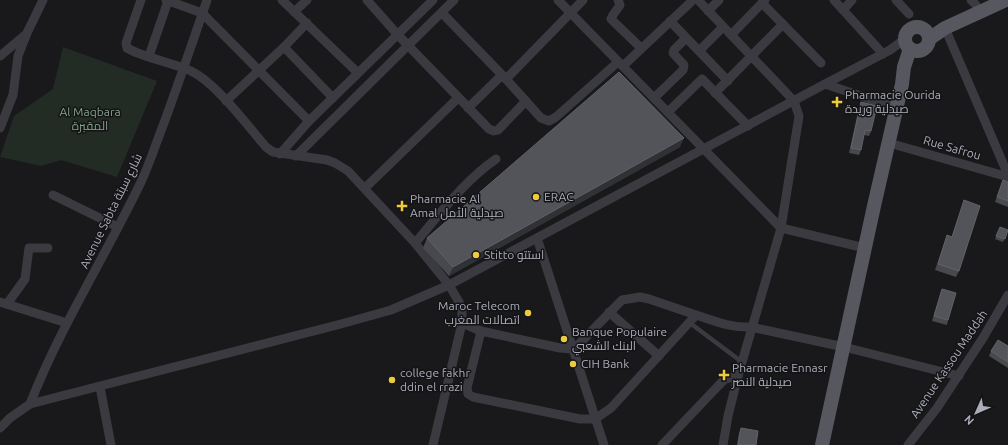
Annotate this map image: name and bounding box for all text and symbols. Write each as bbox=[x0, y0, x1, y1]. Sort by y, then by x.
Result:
place label: Pharmacie Ourida صيدلية وريدة bbox=[845, 88, 941, 116]
marker: Pharmacie Ourida صيدلية وريدة bbox=[832, 97, 842, 107]
park label: Al Maqbara المقبرة bbox=[59, 105, 121, 133]
street label: Rue Safrou bbox=[922, 133, 982, 162]
street label: Avenue Sabta شارع سبتة bbox=[77, 151, 146, 271]
place label: ERAC bbox=[544, 190, 574, 203]
place label: Pharmacie Al Amal صيدلية الأمل bbox=[410, 192, 504, 220]
marker: ERAC bbox=[531, 192, 541, 202]
marker: Pharmacie Al Amal صيدلية الأمل bbox=[397, 201, 407, 211]
place label: Stitto استتو bbox=[484, 248, 544, 262]
marker: Stitto استتو bbox=[471, 250, 481, 260]
place label: Maroc Telecom اتصالات المغرب bbox=[438, 299, 520, 327]
street label: Avenue Kassou Maddah bbox=[908, 307, 990, 420]
marker: Maroc Telecom اتصالات المغرب bbox=[523, 308, 533, 318]
place label: Banque Populaire البنك الشعبي bbox=[572, 325, 667, 356]
marker: Banque Populaire البنك الشعبي bbox=[559, 334, 569, 344]
place label: CIH Bank bbox=[581, 357, 629, 370]
marker: CIH Bank bbox=[568, 359, 578, 369]
place label: Pharmacie Ennasr صيدلية النصر bbox=[731, 361, 828, 389]
place label: college fakhr ddin el rrazi bbox=[400, 366, 470, 393]
marker: Pharmacie Ennasr صيدلية النصر bbox=[719, 370, 729, 380]
marker: college fakhr ddin el rrazi bbox=[387, 375, 397, 385]
north arrow bbox=[956, 393, 996, 433]
text: N bbox=[962, 413, 976, 427]

